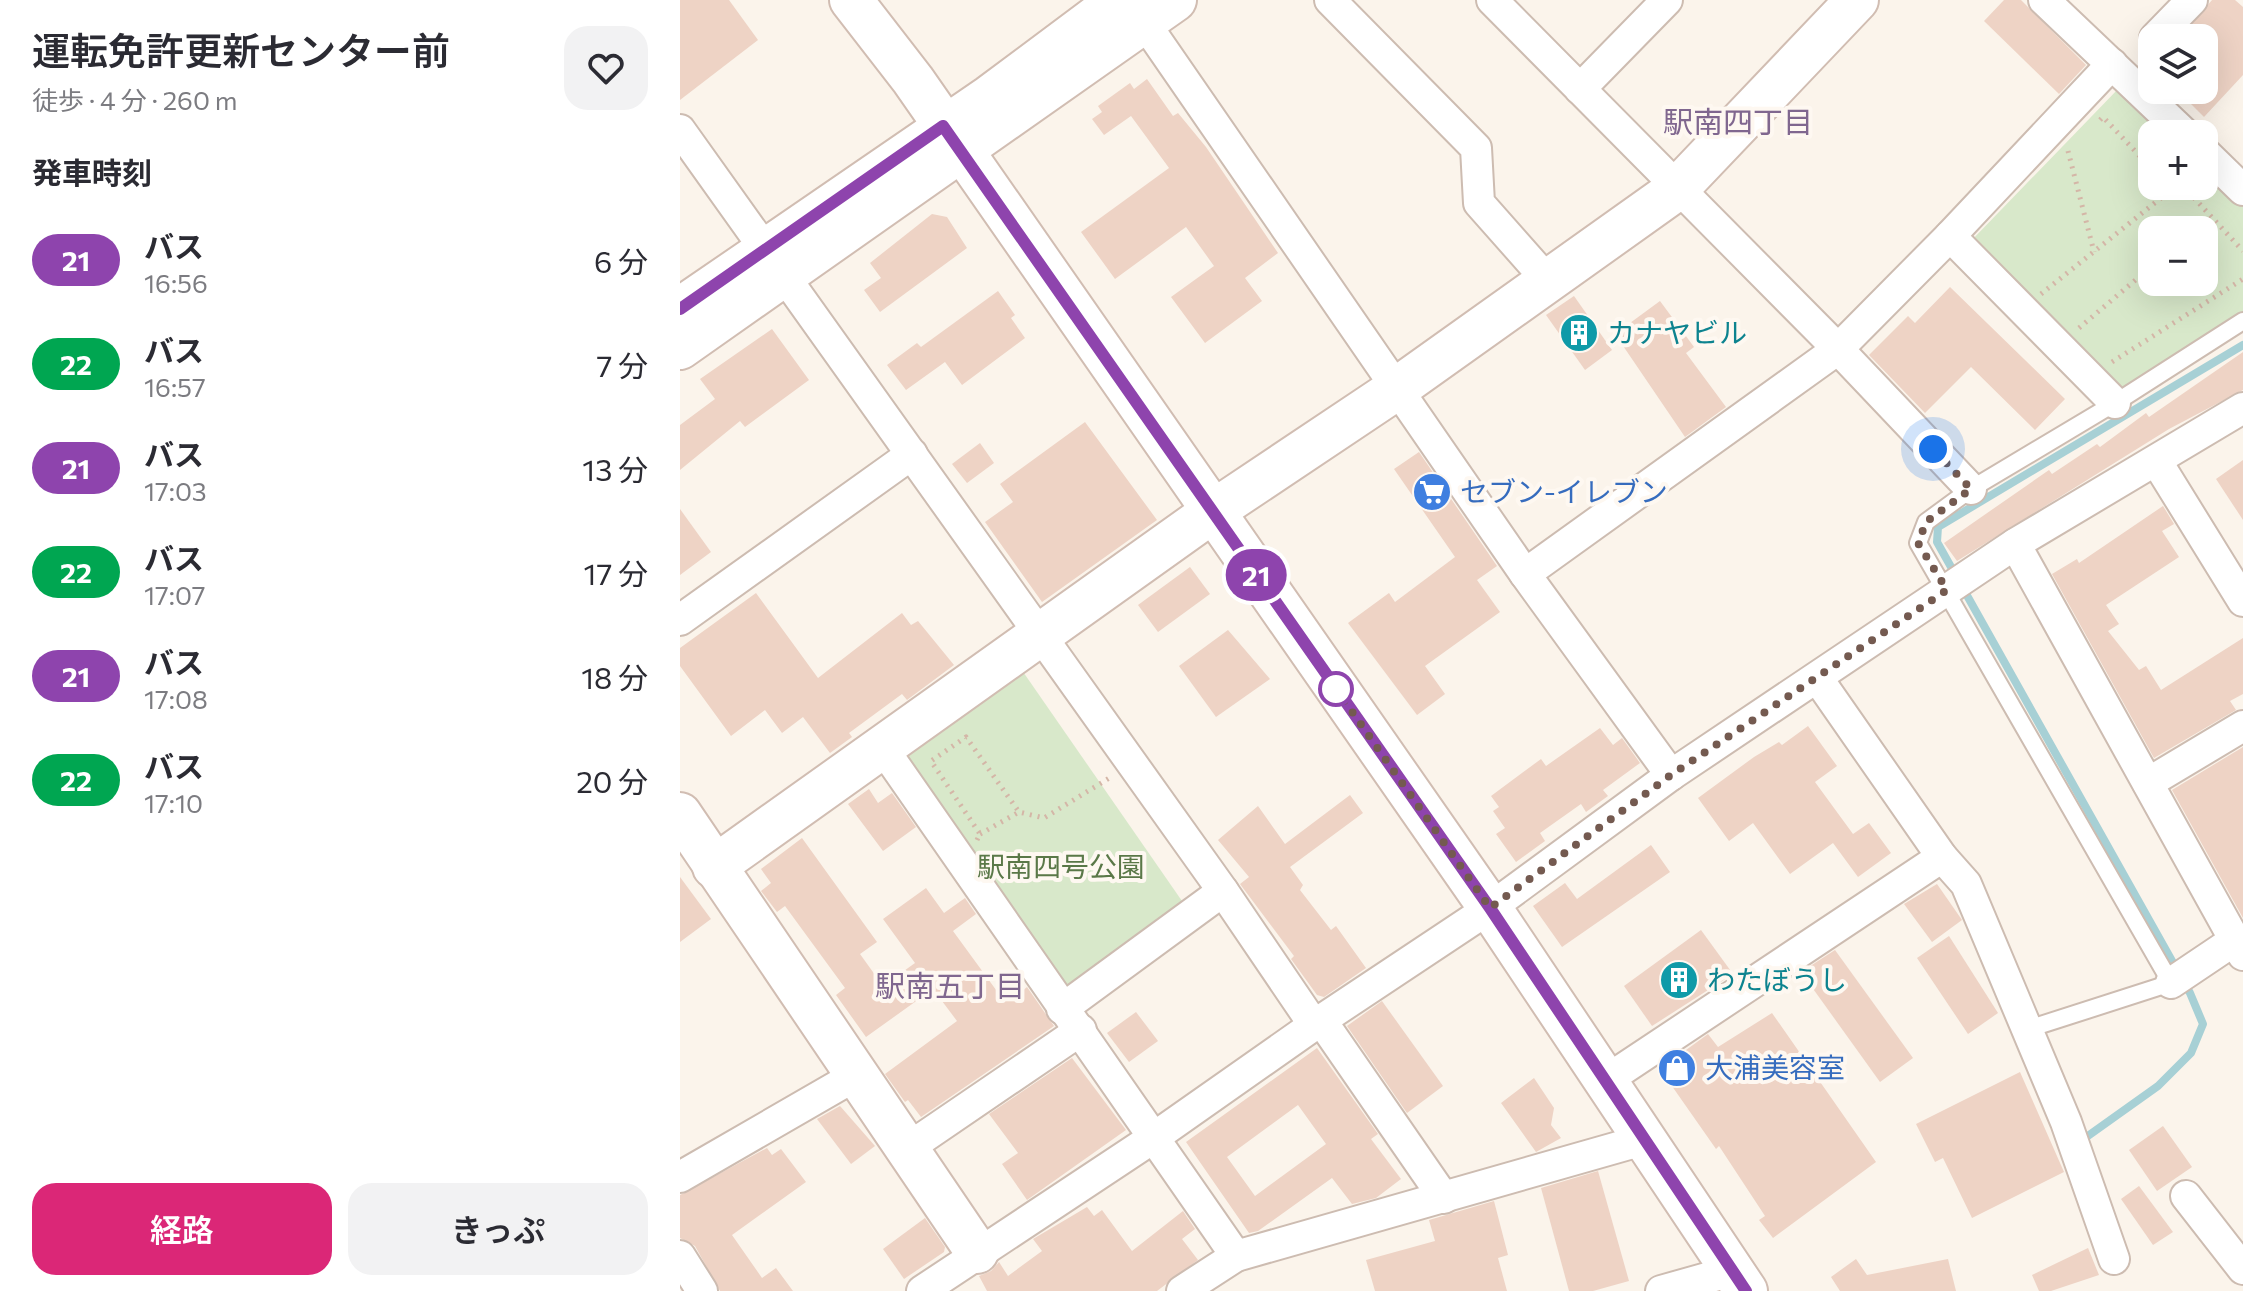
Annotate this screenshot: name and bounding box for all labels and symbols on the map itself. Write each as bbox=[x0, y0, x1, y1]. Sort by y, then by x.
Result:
district label: 駅南四丁目 bbox=[1663, 102, 1813, 139]
building icon: カナヤビル bbox=[1558, 312, 1600, 354]
place label: カナヤビル bbox=[1607, 315, 1747, 349]
your location bbox=[1913, 429, 1953, 469]
supermarket icon: セブン-イレブン bbox=[1411, 471, 1453, 513]
place label: セブン-イレブン bbox=[1460, 474, 1668, 508]
line badge: 21 bbox=[1220, 549, 1292, 601]
unlabelled marker bbox=[1319, 672, 1353, 706]
park label: 駅南四号公園 bbox=[977, 849, 1145, 883]
building icon: わたぼうし bbox=[1658, 959, 1700, 1001]
place label: わたぼうし bbox=[1707, 962, 1847, 996]
district label: 駅南五丁目 bbox=[875, 966, 1025, 1003]
shop icon: 大浦美容室 bbox=[1656, 1047, 1698, 1089]
place label: 大浦美容室 bbox=[1705, 1050, 1845, 1084]

